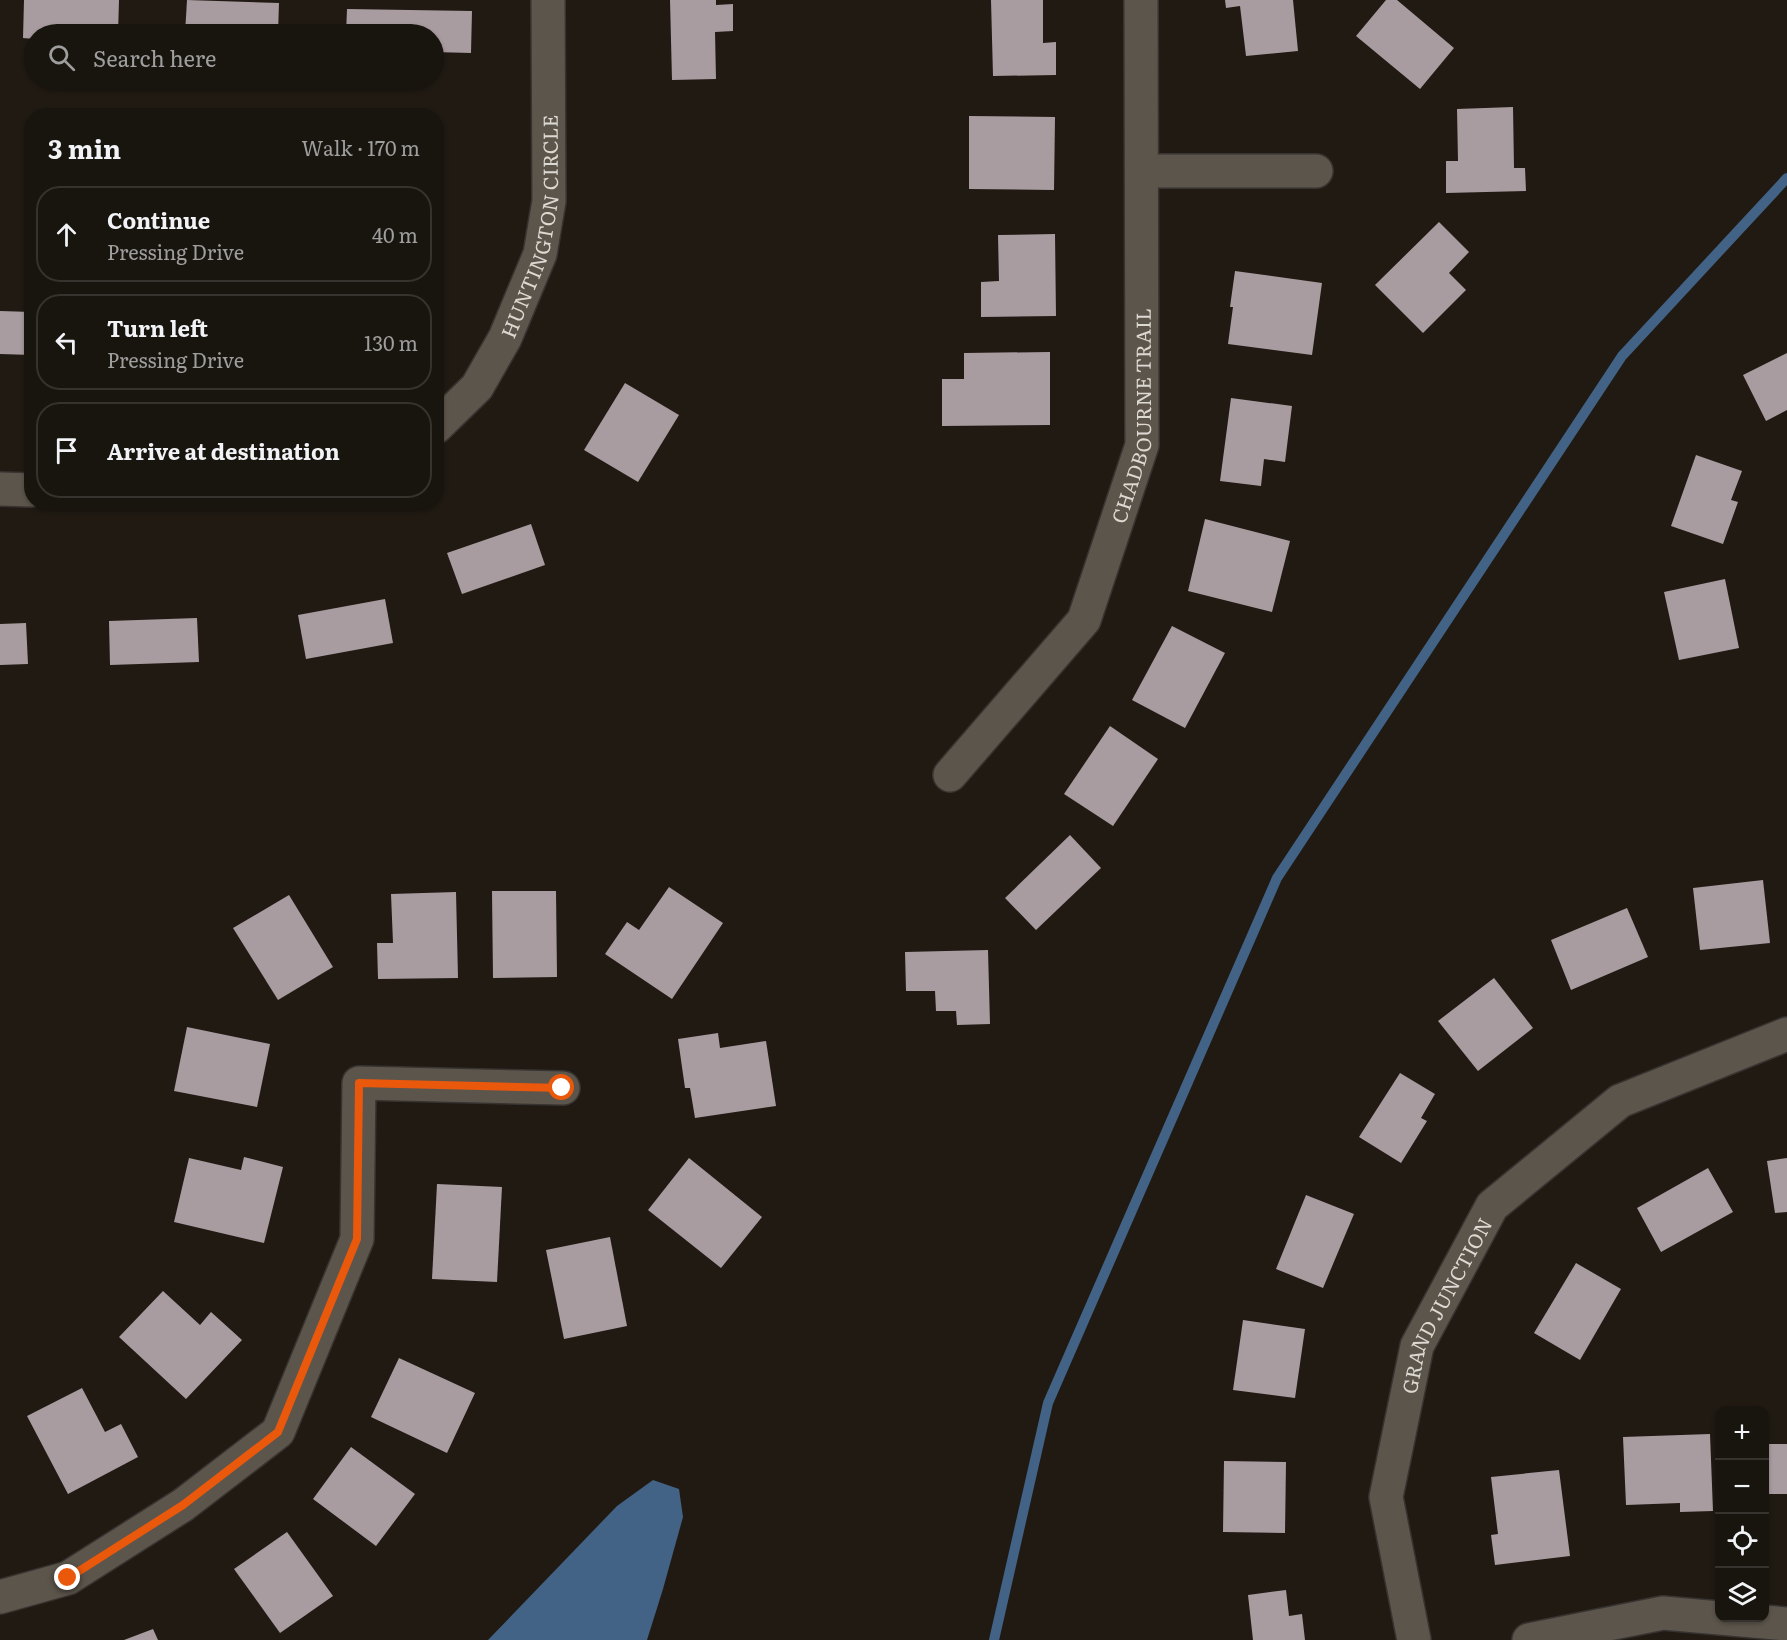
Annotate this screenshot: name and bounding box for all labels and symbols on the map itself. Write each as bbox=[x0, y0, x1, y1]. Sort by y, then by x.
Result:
street label: HUNTINGTON CIRCLE bbox=[492, 115, 565, 342]
street label: CHADBOURNE TRAIL bbox=[1102, 308, 1157, 527]
route start bbox=[548, 1074, 574, 1100]
street label: GRAND JUNCTION bbox=[1393, 1212, 1498, 1396]
route end bbox=[54, 1564, 80, 1590]

